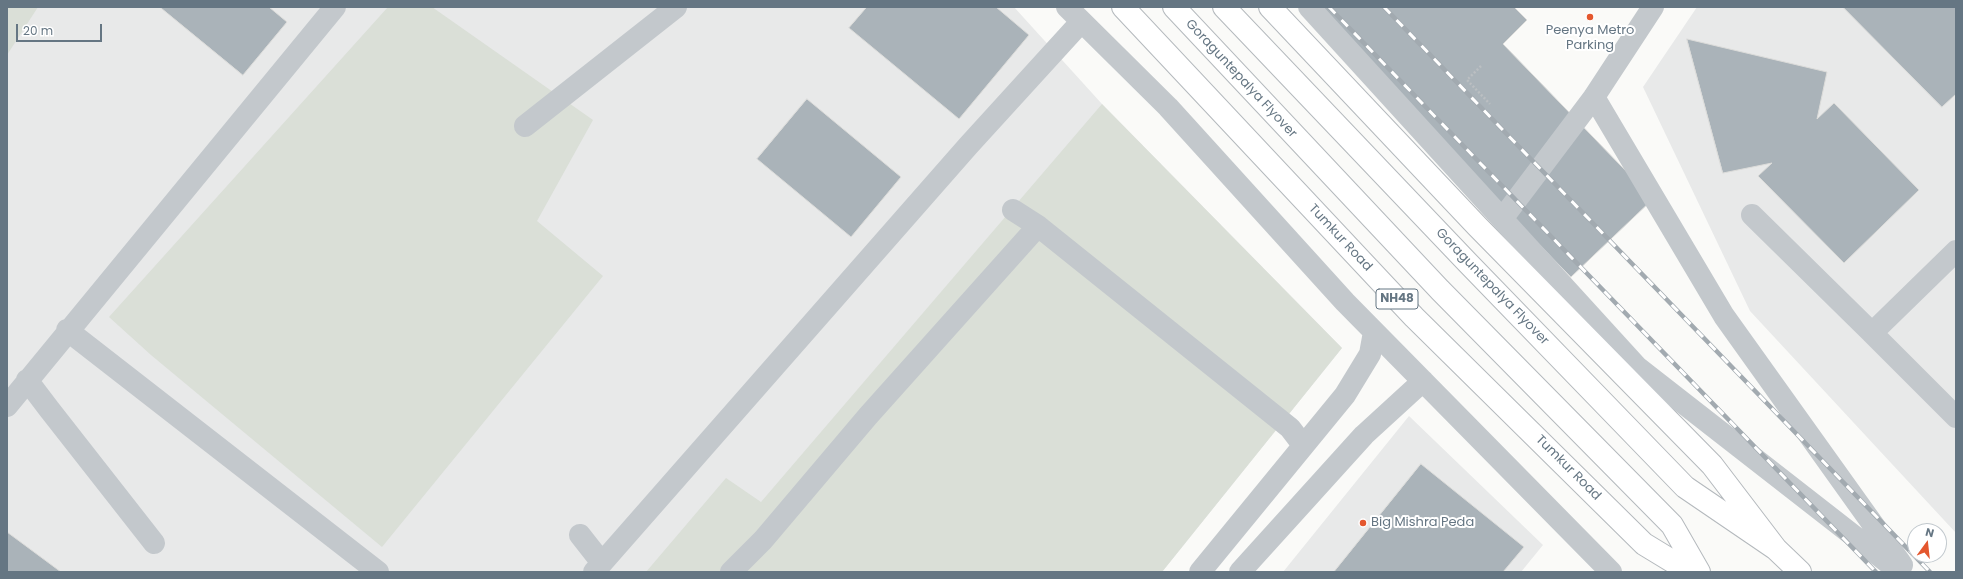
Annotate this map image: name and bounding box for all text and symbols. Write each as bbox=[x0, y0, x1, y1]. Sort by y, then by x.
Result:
marker: Peenya Metro Parking bbox=[1585, 12, 1595, 22]
scale bar bbox=[18, 16, 104, 42]
street label: Goraguntepalya Flyover bbox=[1182, 17, 1300, 141]
text: 20 m bbox=[23, 22, 53, 39]
place label: Peenya Metro Parking bbox=[1546, 23, 1634, 54]
street label: Tumkur Road bbox=[1305, 201, 1375, 275]
street label: Goraguntepalya Flyover bbox=[1432, 225, 1552, 349]
road number: NH48 bbox=[1376, 289, 1418, 309]
street label: Tumkur Road bbox=[1532, 432, 1604, 504]
place label: Big Mishra Peda bbox=[1371, 515, 1474, 531]
marker: Big Mishra Peda bbox=[1358, 518, 1368, 528]
north arrow bbox=[1907, 523, 1947, 563]
text: N bbox=[1924, 524, 1936, 541]

